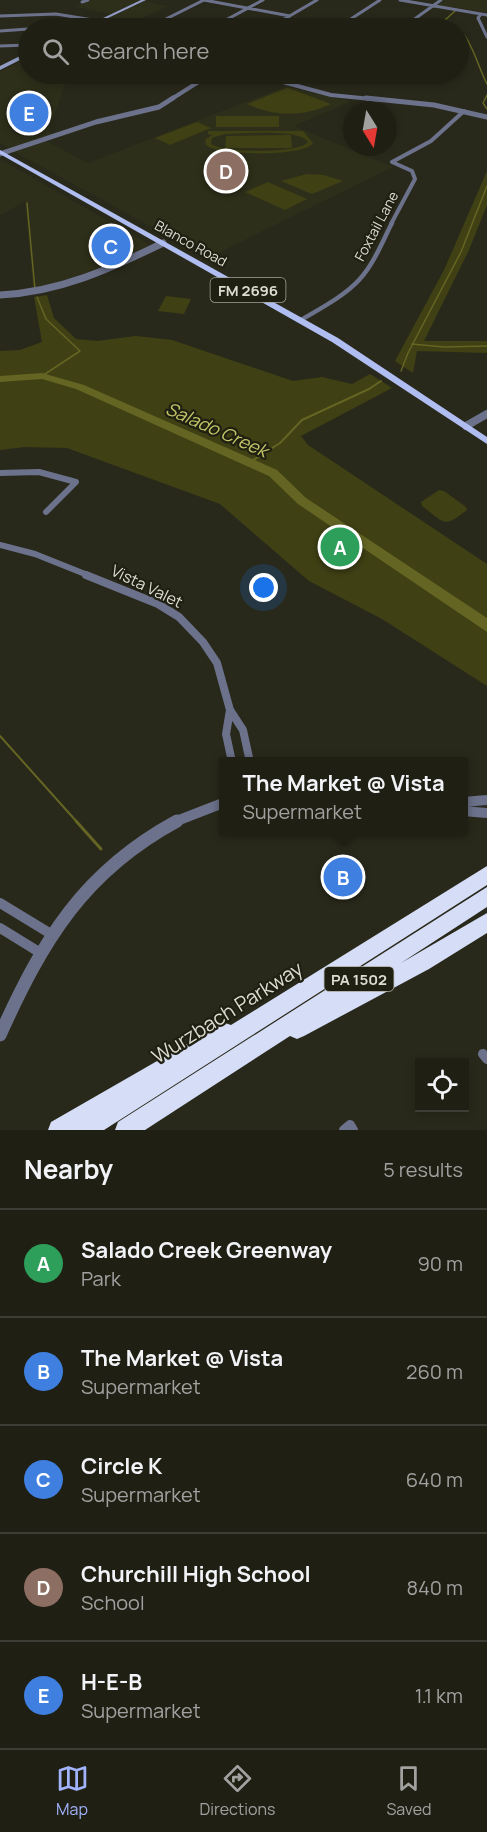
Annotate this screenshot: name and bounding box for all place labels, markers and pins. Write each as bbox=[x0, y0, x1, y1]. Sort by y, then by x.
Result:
pin: E bbox=[9, 90, 48, 136]
pin: D bbox=[206, 148, 246, 194]
pin: C bbox=[92, 224, 130, 268]
pin: A bbox=[320, 524, 360, 570]
pin: B bbox=[324, 854, 362, 900]

